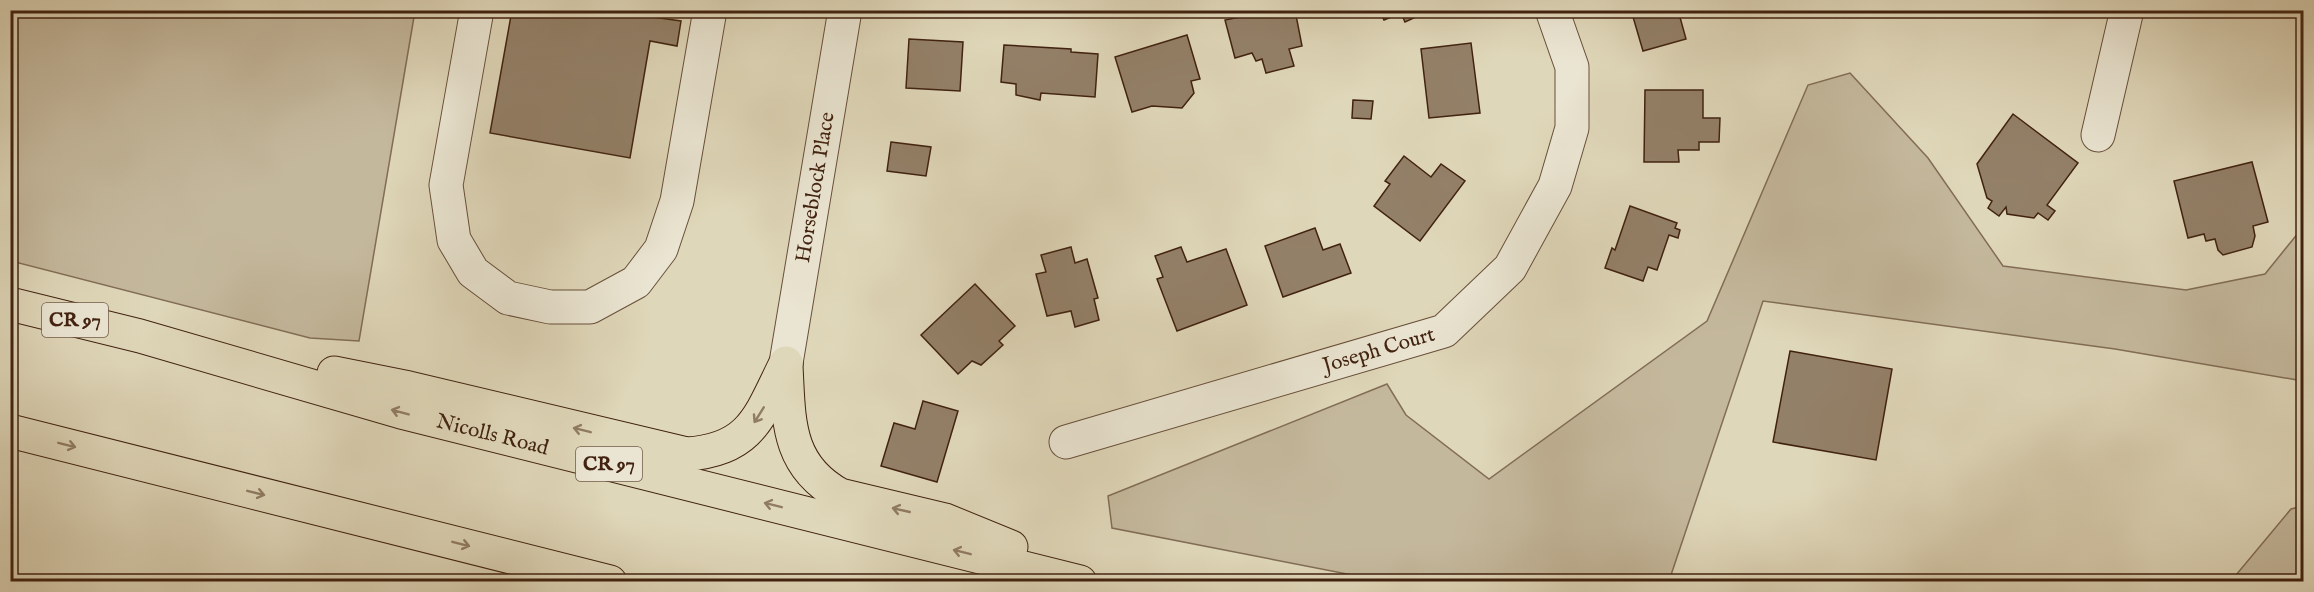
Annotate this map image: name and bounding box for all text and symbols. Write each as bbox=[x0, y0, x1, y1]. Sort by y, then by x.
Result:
street label: Horseblock Place bbox=[789, 110, 841, 265]
road number: CR 97 bbox=[42, 303, 108, 337]
street label: Joseph Court bbox=[1318, 321, 1438, 380]
one-way arrow bbox=[391, 406, 410, 417]
one-way arrow bbox=[753, 406, 765, 423]
street label: Nicolls Road bbox=[433, 408, 552, 462]
one-way arrow bbox=[573, 423, 592, 435]
one-way arrow bbox=[57, 440, 76, 451]
road number: CR 97 bbox=[576, 447, 642, 481]
one-way arrow bbox=[247, 487, 266, 499]
one-way arrow bbox=[764, 499, 783, 510]
one-way arrow bbox=[892, 503, 911, 515]
one-way arrow bbox=[451, 539, 470, 551]
one-way arrow bbox=[953, 546, 972, 558]

